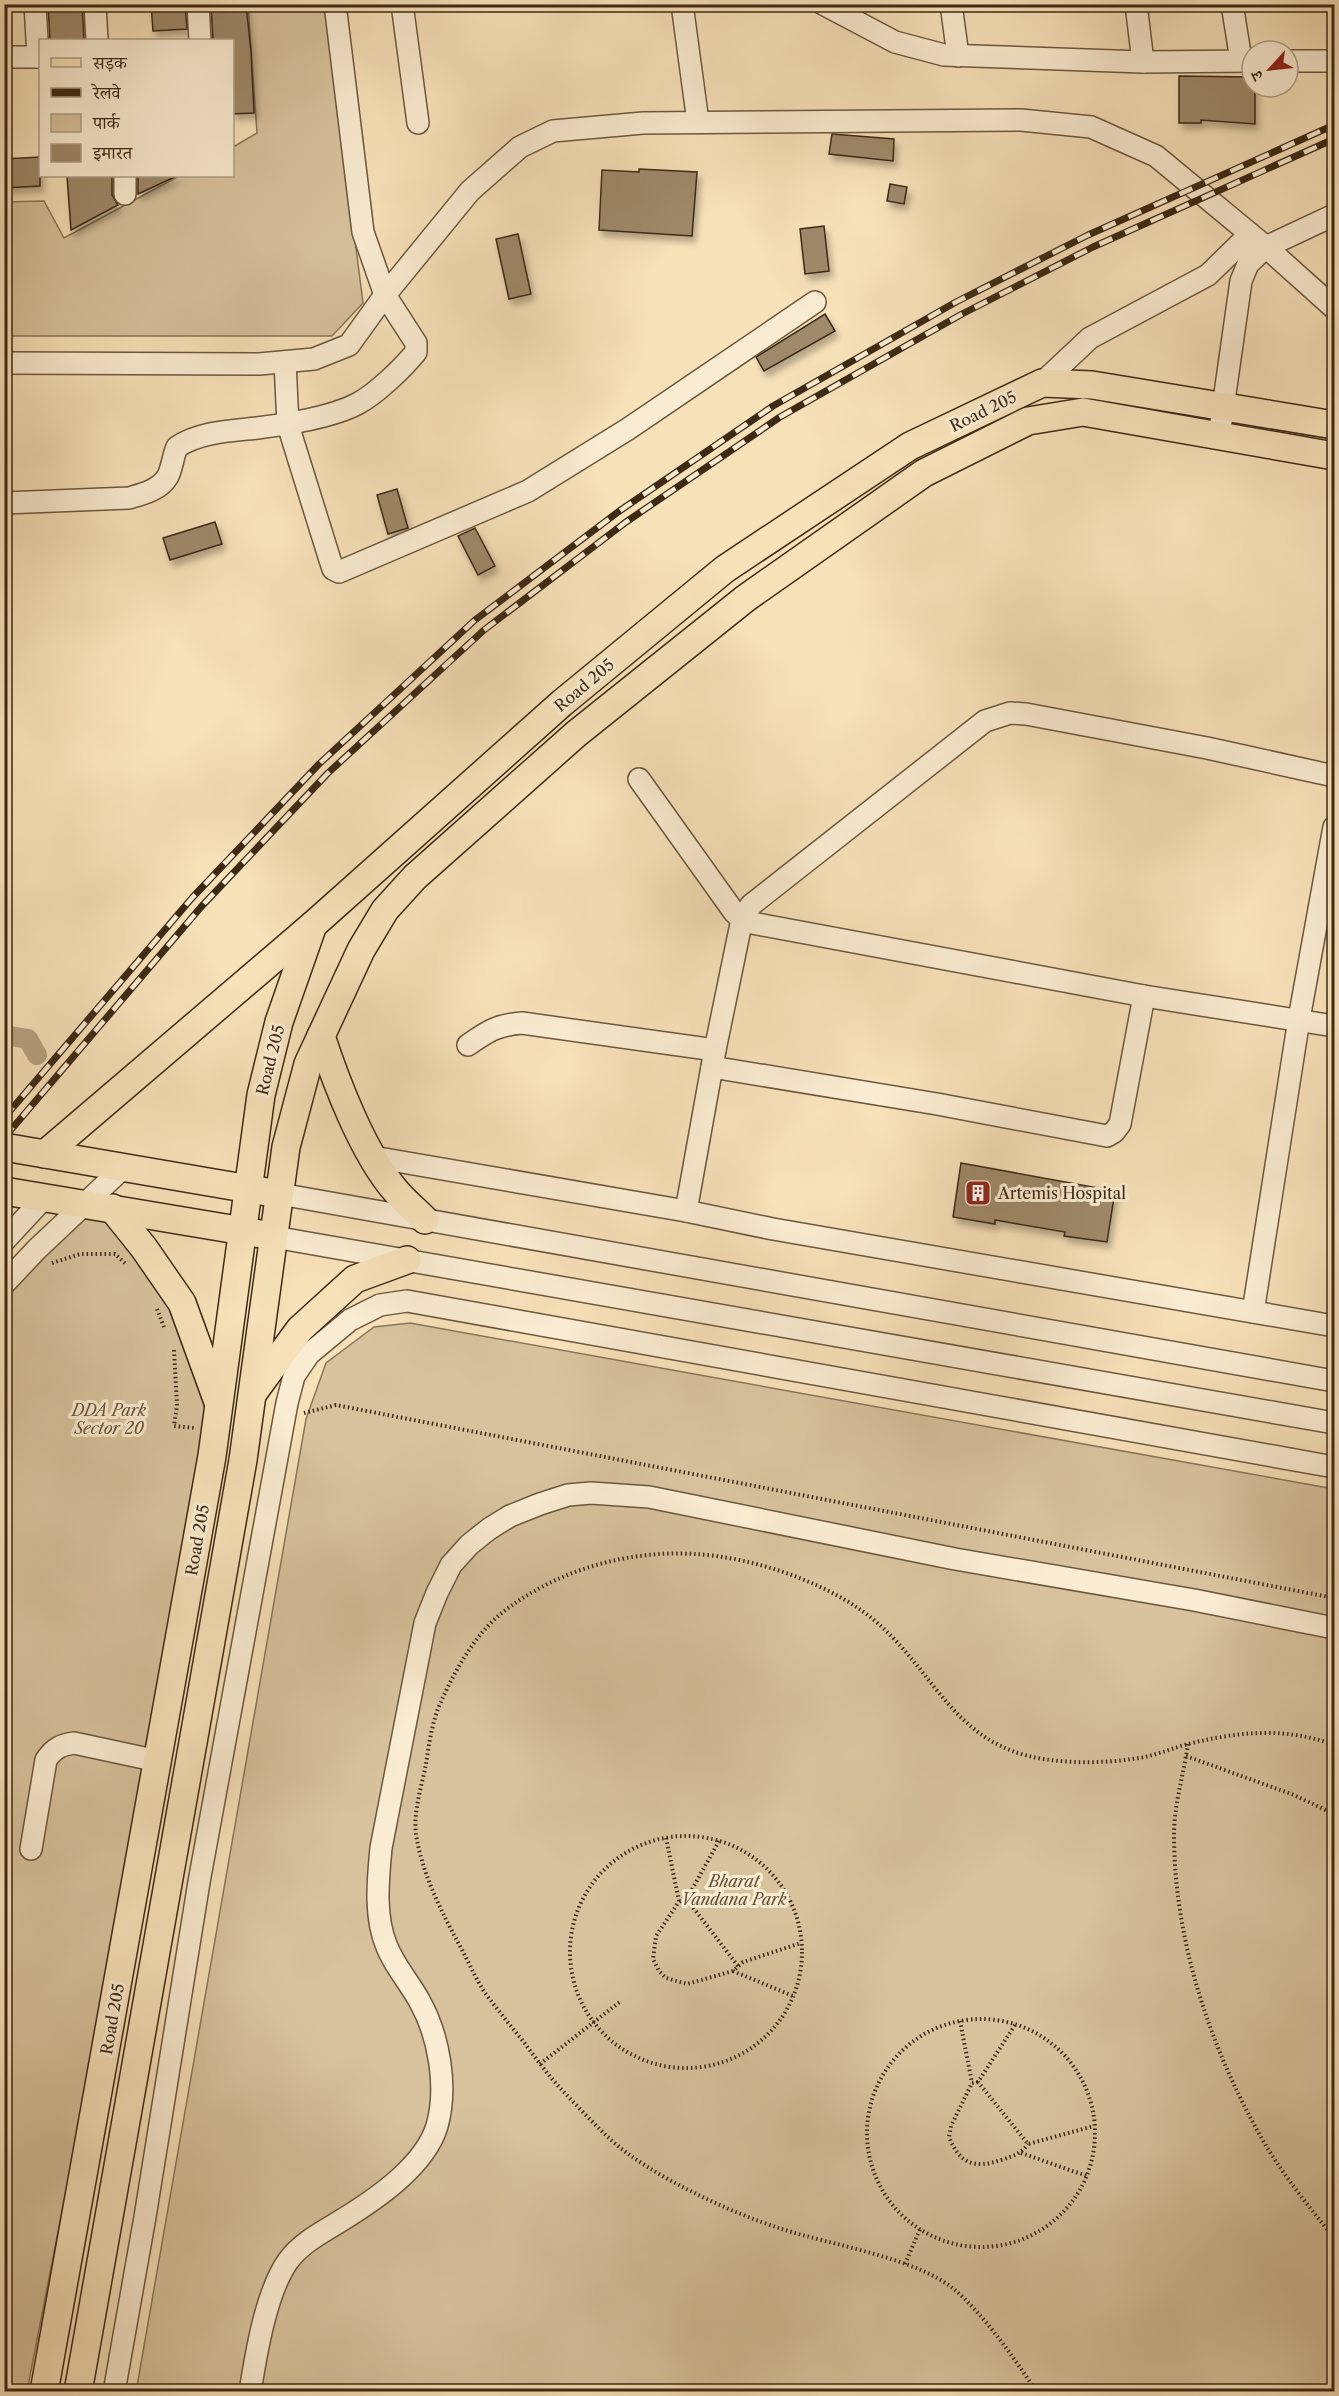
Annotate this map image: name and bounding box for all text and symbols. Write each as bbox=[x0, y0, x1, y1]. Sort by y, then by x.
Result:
legend bbox=[39, 39, 234, 177]
north arrow bbox=[1240, 39, 1300, 99]
text: सड़क bbox=[92, 52, 128, 74]
text: उ bbox=[1245, 66, 1268, 85]
text: रेलवे bbox=[91, 82, 122, 104]
text: पार्क bbox=[92, 112, 121, 134]
text: इमारत bbox=[92, 142, 133, 164]
street label: Road 205 bbox=[946, 386, 1020, 436]
street label: Road 205 bbox=[550, 654, 618, 716]
street label: Road 205 bbox=[252, 1023, 288, 1097]
building icon: Artemis Hospital bbox=[963, 1178, 993, 1208]
place label: Artemis Hospital bbox=[997, 1183, 1126, 1203]
park label: DDA Park Sector 20 bbox=[70, 1400, 147, 1438]
street label: Road 205 bbox=[181, 1503, 213, 1577]
park label: Bharat Vandana Park bbox=[681, 1871, 787, 1909]
street label: Road 205 bbox=[96, 1982, 128, 2056]

